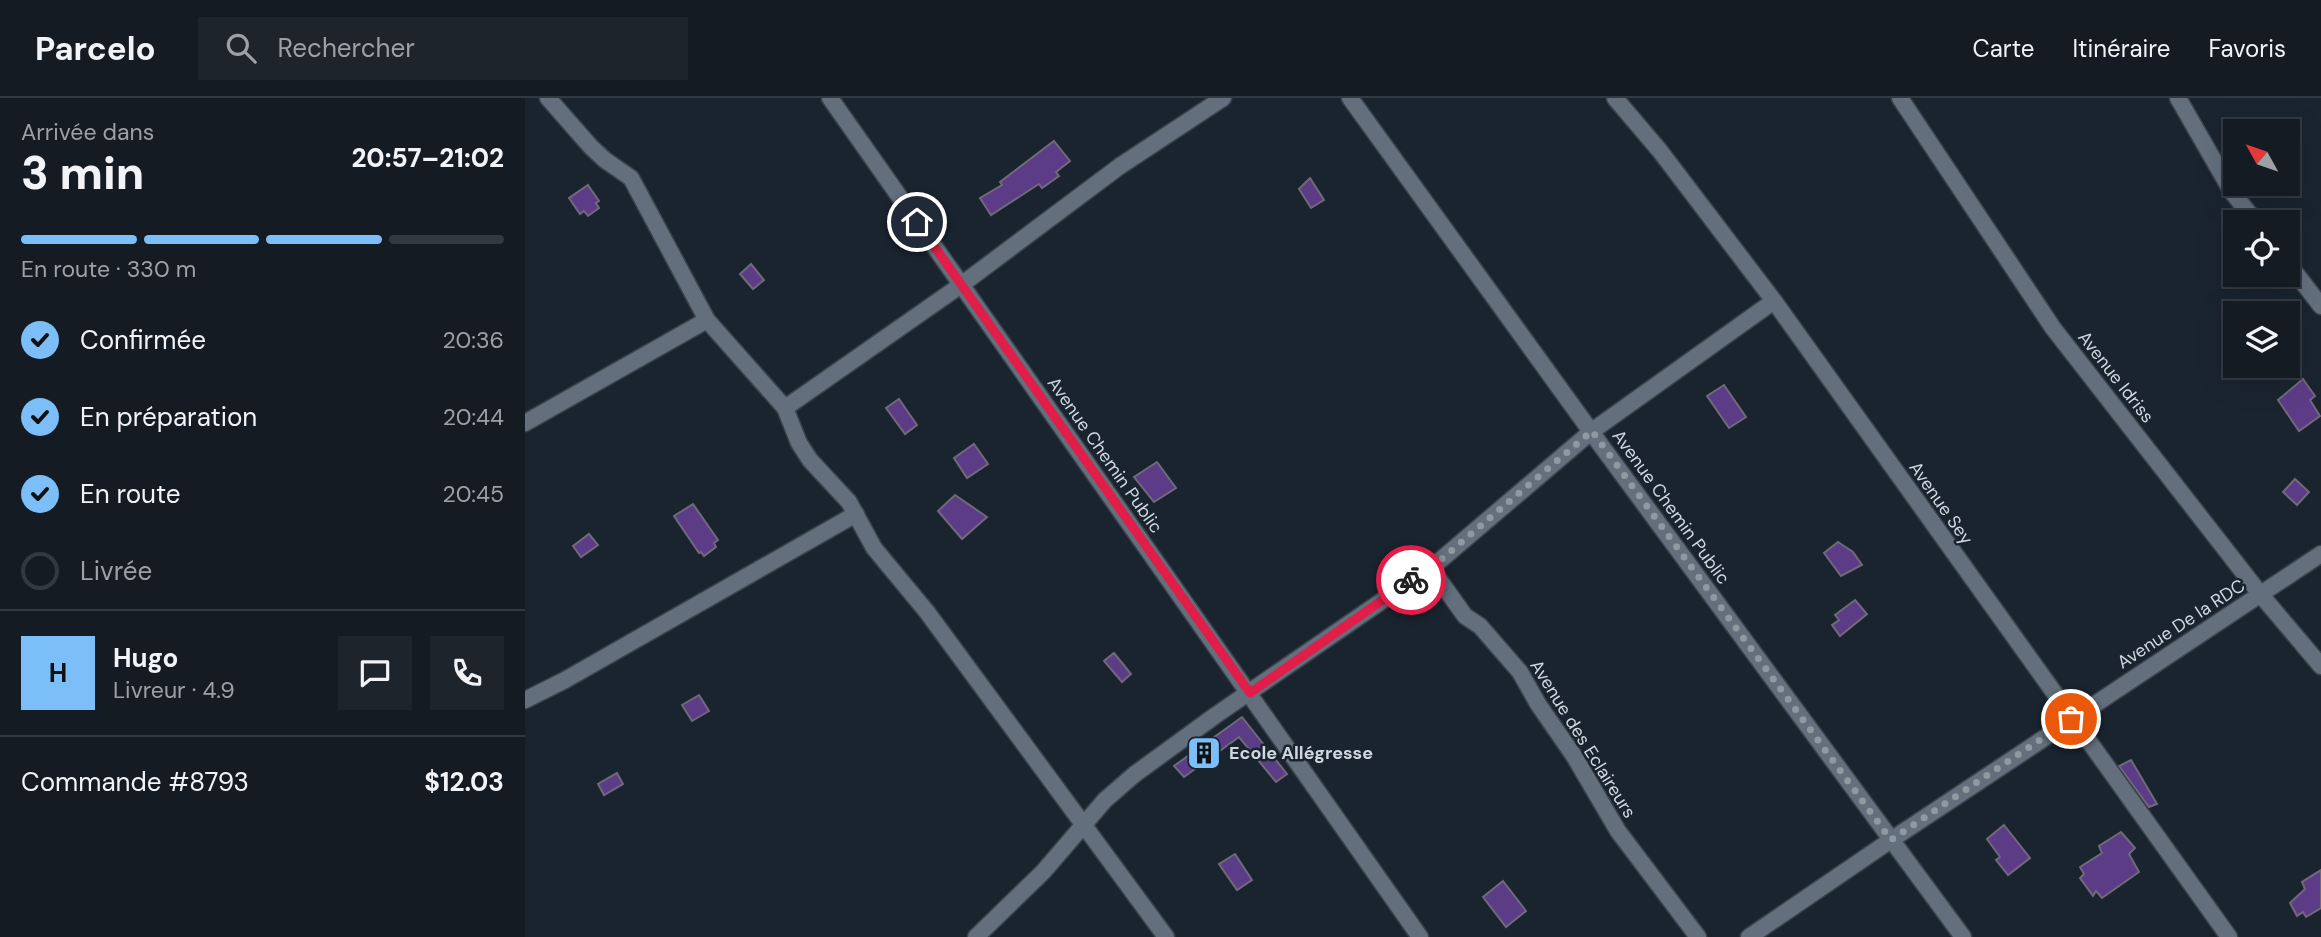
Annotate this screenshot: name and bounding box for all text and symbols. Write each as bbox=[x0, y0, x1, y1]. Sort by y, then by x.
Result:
search box bbox=[198, 17, 688, 80]
text: Parcelo bbox=[35, 27, 156, 70]
icon: search bbox=[222, 29, 260, 67]
text: Rechercher bbox=[278, 31, 415, 65]
text: Carte bbox=[1973, 33, 2034, 64]
text: Itinéraire bbox=[2072, 33, 2170, 64]
text: Favoris bbox=[2208, 33, 2286, 64]
text: Arrivée dans bbox=[21, 117, 154, 147]
north arrow bbox=[2223, 119, 2299, 196]
map controls bbox=[2223, 119, 2300, 378]
text: 20:57–21:02 bbox=[351, 141, 504, 175]
text: 3 min bbox=[21, 143, 144, 203]
pin bbox=[887, 192, 947, 252]
icon: home bbox=[898, 203, 936, 241]
button: locate bbox=[2223, 210, 2300, 287]
text: En route · 330 m bbox=[21, 254, 196, 284]
button: layers bbox=[2223, 301, 2300, 378]
icon: check bbox=[21, 321, 59, 359]
text: Confirmée bbox=[80, 323, 206, 357]
text: 20:36 bbox=[443, 325, 504, 355]
street label: Avenue Idriss bbox=[2073, 326, 2159, 428]
street label: Avenue Chemin Public bbox=[1042, 372, 1168, 538]
icon: check bbox=[21, 398, 59, 436]
text: En préparation bbox=[80, 400, 257, 434]
text: 20:44 bbox=[443, 402, 504, 432]
street label: Avenue Chemin Public bbox=[1607, 425, 1735, 589]
street label: Avenue Sey bbox=[1904, 457, 1978, 549]
icon: check bbox=[21, 475, 59, 513]
text: En route bbox=[80, 477, 181, 511]
text: 20:45 bbox=[443, 479, 504, 509]
courier bbox=[1376, 545, 1446, 615]
text: Livrée bbox=[80, 554, 152, 588]
icon: bike bbox=[1392, 561, 1430, 599]
street label: Avenue De la RDC bbox=[2112, 574, 2250, 674]
button: chat bbox=[338, 636, 412, 710]
button: phone bbox=[430, 636, 504, 710]
text: Hugo bbox=[113, 641, 178, 675]
street label: Avenue des Eclaireurs bbox=[1524, 655, 1642, 823]
text: H bbox=[49, 656, 67, 690]
text: Livreur · 4.9 bbox=[113, 675, 235, 705]
pin bbox=[2041, 689, 2101, 749]
icon: bag bbox=[2052, 700, 2090, 738]
building icon: Ecole Allégresse bbox=[1185, 734, 1223, 772]
place label: Ecole Allégresse bbox=[1229, 741, 1373, 765]
text: Commande #8793 bbox=[21, 765, 249, 799]
text: $12.03 bbox=[424, 765, 504, 799]

